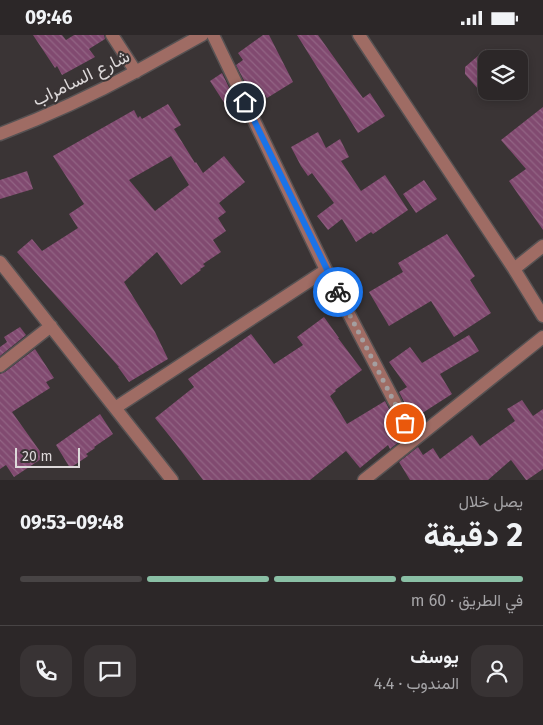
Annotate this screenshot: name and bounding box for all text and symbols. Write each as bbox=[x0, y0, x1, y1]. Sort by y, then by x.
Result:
text: 09:46 bbox=[25, 6, 72, 29]
street label: شارع السامراب bbox=[29, 45, 134, 112]
map controls bbox=[478, 50, 528, 100]
button: layers bbox=[478, 50, 528, 100]
pin bbox=[224, 81, 266, 123]
icon: home bbox=[231, 88, 259, 116]
courier bbox=[313, 267, 363, 317]
icon: bike bbox=[324, 278, 352, 306]
pin bbox=[384, 402, 426, 444]
icon: bag bbox=[391, 409, 419, 437]
scale bar bbox=[15, 445, 80, 468]
text: 20 m bbox=[22, 448, 52, 465]
text: يصل خلال bbox=[459, 492, 523, 511]
text: 09:48–09:53 bbox=[20, 511, 124, 534]
text: 2 دقيقة bbox=[423, 516, 523, 554]
text: في الطريق · 60 m bbox=[411, 591, 523, 610]
button: phone bbox=[20, 645, 72, 697]
button: chat bbox=[84, 645, 136, 697]
text: يوسف bbox=[410, 645, 459, 668]
button: person bbox=[471, 645, 523, 697]
text: المندوب · 4.4 bbox=[374, 674, 459, 693]

